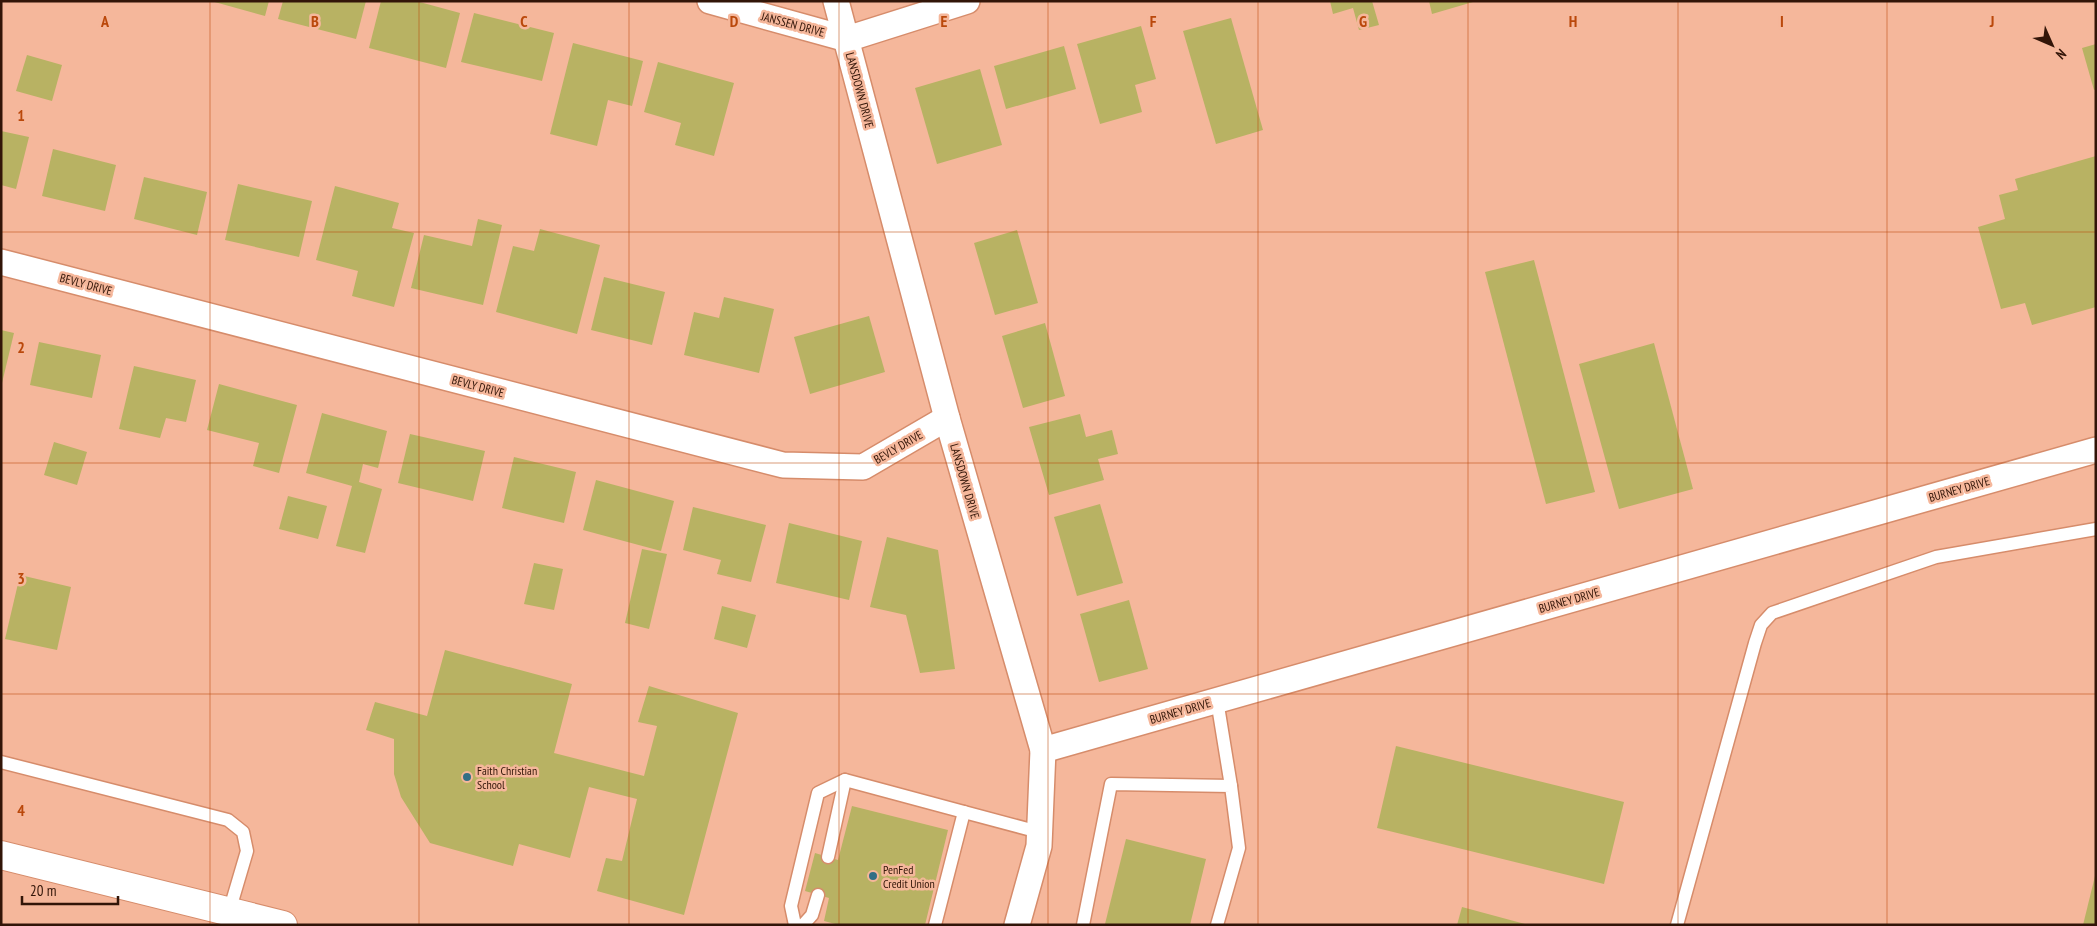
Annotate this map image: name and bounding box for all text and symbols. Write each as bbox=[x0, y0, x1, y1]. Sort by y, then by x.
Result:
street label: JANSSEN DRIVE bbox=[759, 8, 826, 40]
text: A bbox=[100, 11, 110, 31]
text: B bbox=[311, 11, 319, 31]
text: C bbox=[520, 11, 528, 31]
text: D bbox=[730, 11, 739, 31]
text: E bbox=[941, 11, 948, 31]
text: F bbox=[1150, 11, 1157, 31]
text: G bbox=[1359, 11, 1367, 31]
text: H bbox=[1569, 11, 1577, 31]
text: I bbox=[1780, 11, 1784, 31]
text: J bbox=[1989, 11, 1994, 31]
north arrow bbox=[2027, 20, 2077, 70]
text: N bbox=[2052, 45, 2070, 63]
street label: LANSDOWN DRIVE bbox=[843, 51, 877, 129]
text: 1 bbox=[17, 105, 25, 125]
street label: BEVLY DRIVE bbox=[58, 270, 114, 298]
text: 2 bbox=[17, 337, 25, 357]
street label: BEVLY DRIVE bbox=[450, 372, 506, 400]
street label: BEVLY DRIVE bbox=[871, 427, 925, 467]
street label: LANSDOWN DRIVE bbox=[947, 442, 983, 520]
street label: BURNEY DRIVE bbox=[1927, 473, 1991, 505]
text: 3 bbox=[17, 568, 25, 588]
street label: BURNEY DRIVE bbox=[1537, 584, 1601, 616]
street label: BURNEY DRIVE bbox=[1148, 695, 1212, 727]
place label: Faith Christian School bbox=[477, 763, 537, 792]
marker: Faith Christian School bbox=[461, 771, 473, 783]
text: 4 bbox=[17, 800, 25, 820]
place label: PenFed Credit Union bbox=[883, 862, 935, 891]
marker: PenFed Credit Union bbox=[867, 870, 879, 882]
scale bar bbox=[22, 874, 119, 906]
text: 20 m bbox=[30, 881, 56, 900]

